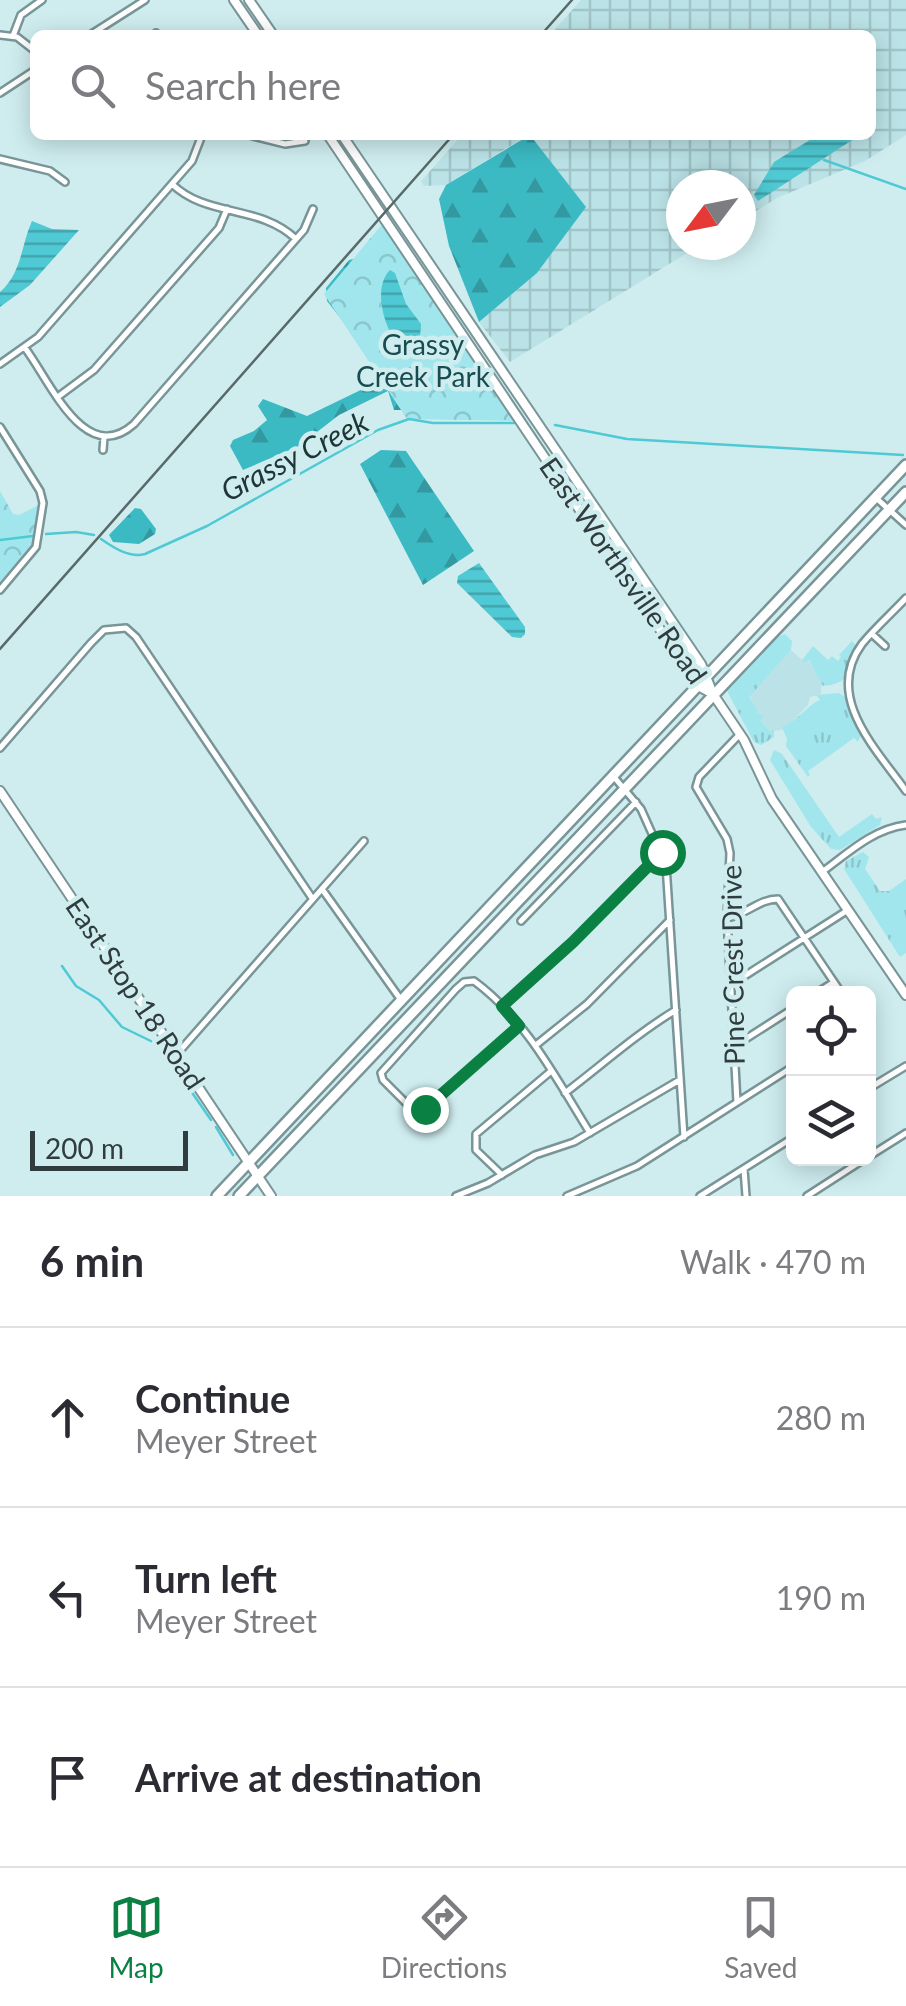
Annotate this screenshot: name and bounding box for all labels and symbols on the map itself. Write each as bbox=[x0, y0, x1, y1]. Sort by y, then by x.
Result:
north arrow bbox=[666, 170, 756, 260]
park label: Grassy Creek Park bbox=[356, 327, 491, 393]
water label: Grassy Creek bbox=[214, 402, 374, 507]
street label: East Worthsville Road bbox=[533, 450, 715, 690]
route start bbox=[640, 830, 686, 876]
street label: Pine Crest Drive bbox=[713, 865, 751, 1065]
street label: East Stop 18 Road bbox=[59, 891, 213, 1095]
route end bbox=[403, 1087, 449, 1133]
scale bar bbox=[30, 1126, 188, 1170]

